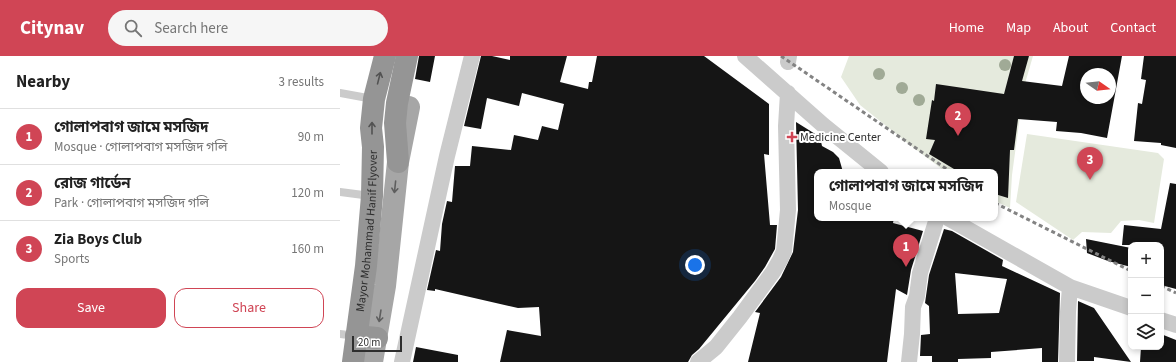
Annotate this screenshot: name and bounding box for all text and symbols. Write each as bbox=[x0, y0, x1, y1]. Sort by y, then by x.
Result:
search box bbox=[108, 10, 388, 46]
text: Citynav bbox=[20, 15, 84, 42]
icon: search bbox=[122, 17, 144, 39]
text: Search here bbox=[154, 18, 228, 39]
text: Home bbox=[949, 18, 984, 38]
text: Map bbox=[1006, 18, 1031, 38]
text: About bbox=[1053, 18, 1088, 38]
text: Contact bbox=[1110, 18, 1156, 38]
north arrow bbox=[1080, 68, 1116, 104]
text: Nearby bbox=[16, 70, 70, 94]
one-way arrow bbox=[376, 71, 384, 84]
text: 3 results bbox=[279, 73, 324, 91]
pin: 2 bbox=[945, 103, 971, 136]
text: গোলাপবাগ জামে মসজিদ bbox=[54, 117, 209, 138]
one-way arrow bbox=[368, 122, 376, 135]
text: 1 bbox=[26, 128, 32, 146]
text: 90 m bbox=[298, 128, 324, 146]
place label: Medicine Center bbox=[800, 129, 882, 146]
marker: Medicine Center bbox=[787, 132, 797, 142]
text: Mosque · গোলাপবাগ মসজিদ গলি bbox=[54, 138, 227, 156]
pin: 3 bbox=[1077, 147, 1103, 180]
street label: Mayor Mohammad Hanif Flyover bbox=[351, 149, 381, 313]
popup bbox=[814, 169, 998, 221]
text: রোজ গার্ডেন bbox=[54, 173, 131, 194]
text: গোলাপবাগ জামে মসজিদ bbox=[829, 176, 983, 197]
one-way arrow bbox=[391, 180, 398, 193]
text: 2 bbox=[26, 184, 32, 202]
text: 120 m bbox=[291, 184, 324, 202]
text: Park · গোলাপবাগ মসজিদ গলি bbox=[54, 194, 209, 212]
text: Mosque bbox=[829, 197, 871, 215]
text: Zia Boys Club bbox=[54, 229, 142, 250]
pin: 1 bbox=[893, 234, 919, 267]
text: 3 bbox=[26, 240, 32, 258]
text: 160 m bbox=[291, 240, 324, 258]
map controls bbox=[1128, 242, 1164, 350]
button: + bbox=[1128, 242, 1164, 278]
text: Sports bbox=[54, 250, 89, 268]
your location bbox=[685, 255, 705, 275]
button: − bbox=[1128, 278, 1164, 314]
button: Save bbox=[16, 288, 166, 328]
button: Share bbox=[174, 288, 324, 328]
one-way arrow bbox=[376, 309, 384, 322]
button: layers bbox=[1128, 314, 1164, 350]
scale bar bbox=[352, 334, 402, 353]
text: 20 m bbox=[358, 335, 380, 350]

